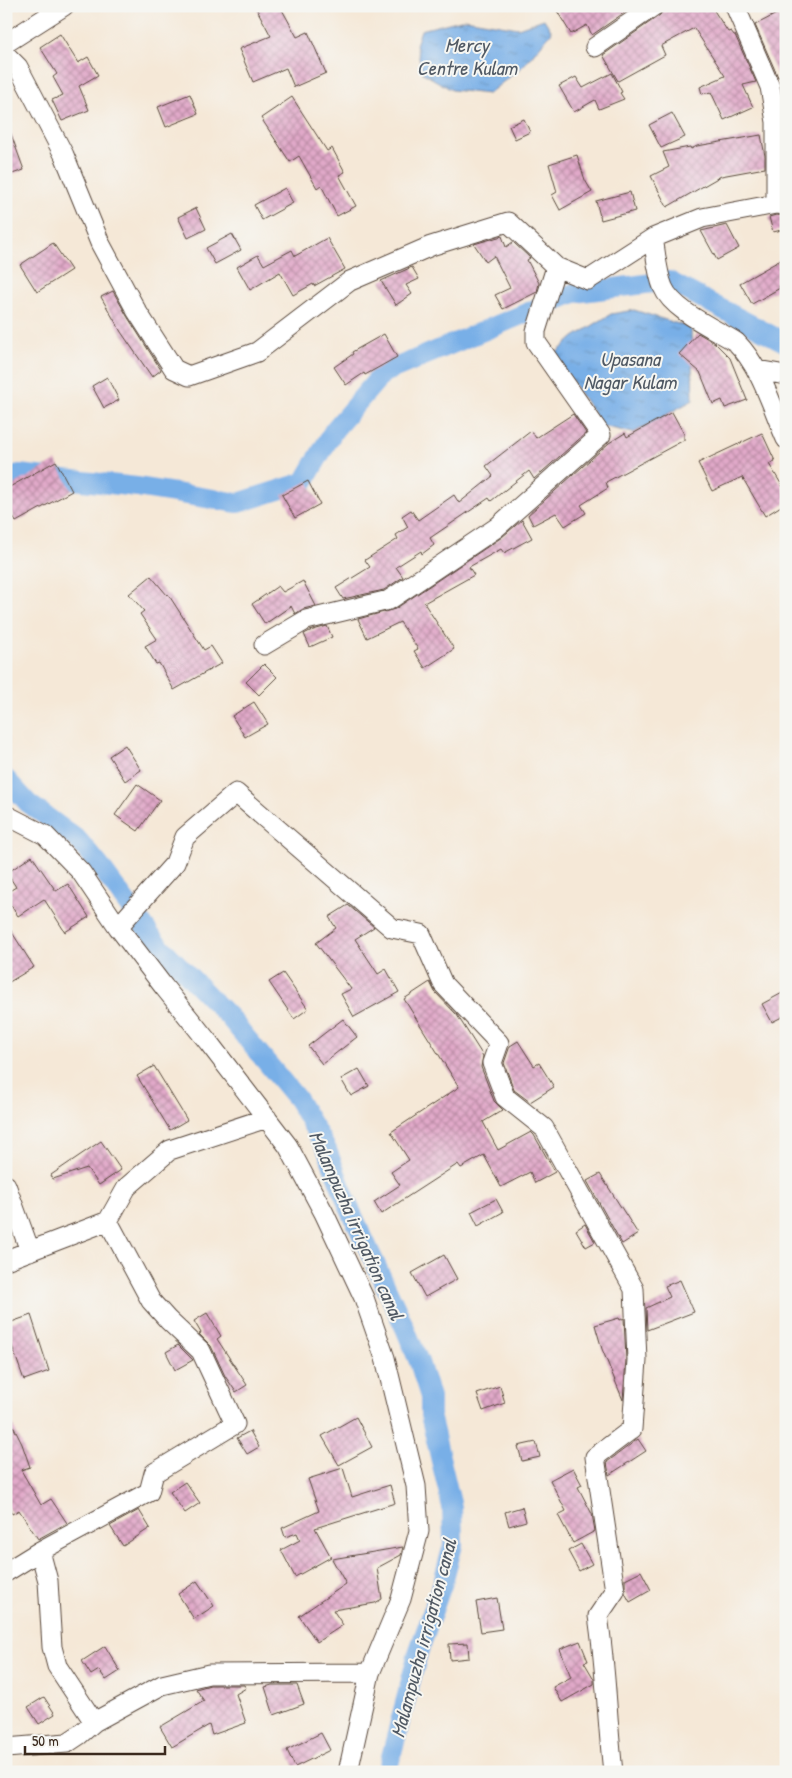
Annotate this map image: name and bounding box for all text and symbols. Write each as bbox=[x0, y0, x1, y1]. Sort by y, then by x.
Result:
water label: Mercy Centre Kulam bbox=[417, 31, 519, 81]
water label: Upasana Nagar Kulam bbox=[584, 345, 678, 396]
water label: Malampuzha irrigation canal bbox=[302, 1126, 412, 1326]
water label: Malampuzha irrigation canal bbox=[384, 1534, 464, 1740]
scale bar bbox=[25, 1723, 165, 1755]
text: 50 m bbox=[32, 1730, 59, 1751]

